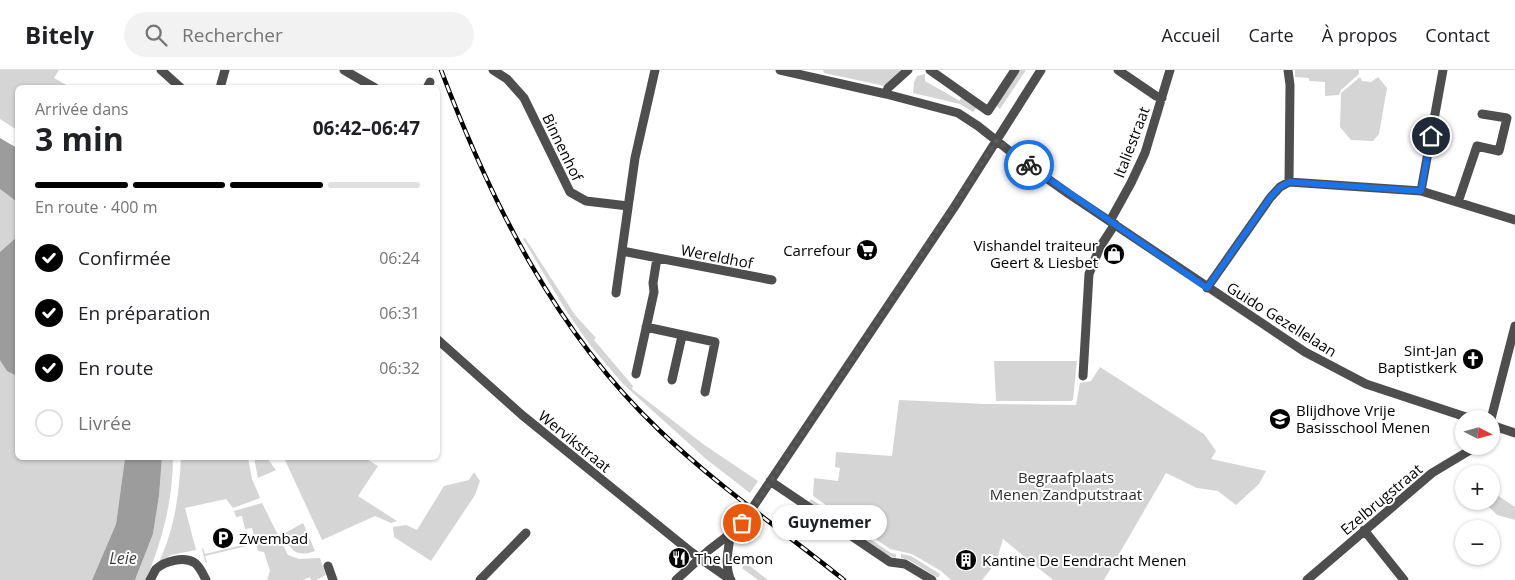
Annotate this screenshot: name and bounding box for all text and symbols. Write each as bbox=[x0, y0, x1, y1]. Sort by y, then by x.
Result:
search box bbox=[124, 12, 474, 57]
text: Bitely bbox=[25, 18, 94, 51]
icon: search bbox=[142, 21, 170, 49]
text: Rechercher bbox=[182, 22, 283, 48]
text: Accueil bbox=[1162, 23, 1220, 47]
text: Carte bbox=[1248, 23, 1294, 47]
text: À propos bbox=[1322, 23, 1397, 47]
text: Contact bbox=[1425, 23, 1490, 47]
text: Arrivée dans bbox=[35, 98, 128, 120]
street label: Italiestraat bbox=[1108, 104, 1154, 180]
street label: Binnenhof bbox=[538, 110, 588, 185]
text: 06:42–06:47 bbox=[313, 115, 420, 141]
pin bbox=[1410, 115, 1452, 157]
text: 3 min bbox=[35, 117, 124, 160]
icon: home bbox=[1417, 122, 1445, 150]
courier bbox=[1004, 140, 1054, 190]
icon: bike bbox=[1015, 151, 1043, 179]
text: En route · 400 m bbox=[35, 196, 157, 218]
place label: Vishandel traiteur Geert & Liesbet bbox=[973, 235, 1098, 272]
supermarket icon: Carrefour bbox=[855, 238, 879, 262]
street label: Wereldhof bbox=[679, 239, 756, 273]
place label: Carrefour bbox=[783, 240, 851, 260]
shop icon: Vishandel traiteur Geert & Liesbet bbox=[1102, 242, 1126, 266]
icon: check bbox=[35, 244, 63, 272]
text: Confirmée bbox=[78, 245, 171, 271]
text: 06:24 bbox=[379, 247, 420, 269]
street label: Guido Gezellelaan bbox=[1223, 277, 1341, 361]
icon: check bbox=[35, 299, 63, 327]
text: En préparation bbox=[78, 300, 210, 326]
text: 06:31 bbox=[379, 302, 420, 324]
place label: Sint-Jan Baptistkerk bbox=[1378, 340, 1457, 377]
church icon: Sint-Jan Baptistkerk bbox=[1461, 347, 1485, 371]
icon: check bbox=[35, 354, 63, 382]
text: En route bbox=[78, 355, 153, 381]
text: 06:32 bbox=[379, 357, 420, 379]
place label: Blijdhove Vrije Basisschool Menen bbox=[1296, 400, 1430, 437]
street label: Wervikstraat bbox=[534, 405, 616, 477]
school or university icon: Blijdhove Vrije Basisschool Menen bbox=[1268, 407, 1292, 431]
text: Livrée bbox=[78, 410, 131, 436]
north arrow bbox=[1455, 410, 1500, 455]
map controls bbox=[1455, 410, 1500, 565]
street label: Ezelbrugstraat bbox=[1336, 459, 1426, 539]
button: + bbox=[1455, 465, 1500, 510]
park label: Begraafplaats Menen Zandputstraat bbox=[990, 467, 1142, 504]
pin bbox=[721, 502, 763, 544]
callout: Guynemer bbox=[772, 506, 887, 540]
icon: bag bbox=[728, 509, 756, 537]
text: Guynemer bbox=[788, 511, 871, 533]
button: − bbox=[1455, 520, 1500, 565]
parking icon: Zwembad bbox=[211, 526, 235, 550]
place label: Zwembad bbox=[239, 528, 308, 548]
restaurant icon: The Lemon bbox=[667, 546, 691, 570]
water label: Leie bbox=[109, 547, 137, 569]
place label: The Lemon bbox=[695, 548, 773, 568]
building icon: Kantine De Eendracht Menen bbox=[954, 548, 978, 572]
place label: Kantine De Eendracht Menen bbox=[982, 550, 1187, 570]

